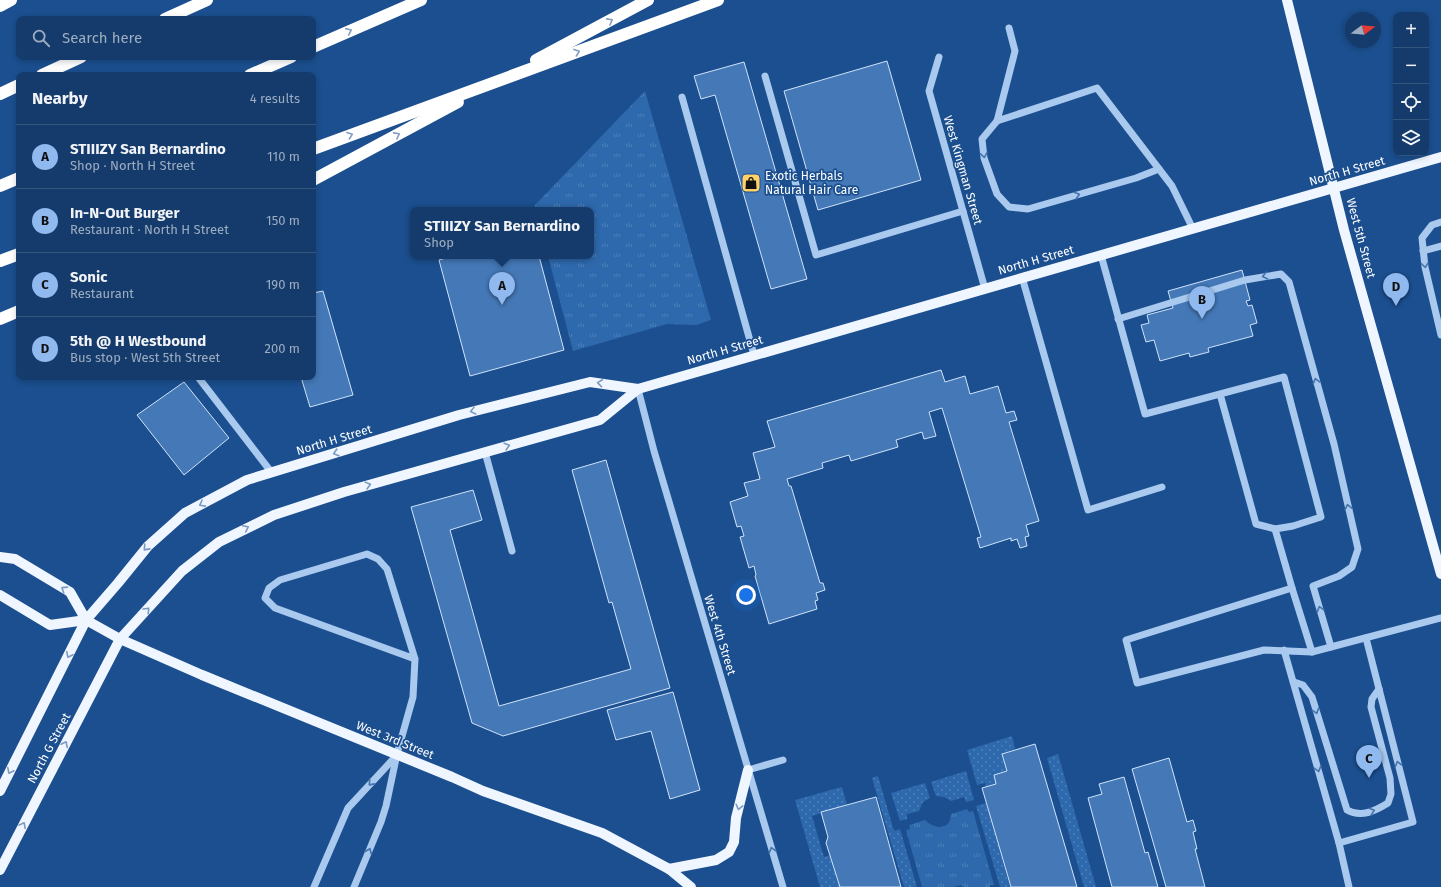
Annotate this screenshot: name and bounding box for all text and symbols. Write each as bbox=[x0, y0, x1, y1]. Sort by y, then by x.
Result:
north arrow bbox=[1345, 12, 1381, 48]
map controls bbox=[1393, 12, 1429, 156]
button: + bbox=[1393, 12, 1429, 48]
search box bbox=[16, 16, 316, 60]
one-way arrow bbox=[606, 18, 613, 25]
icon: search bbox=[30, 27, 52, 49]
one-way arrow bbox=[345, 28, 352, 36]
text: Search here bbox=[62, 29, 142, 47]
one-way arrow bbox=[573, 48, 580, 56]
button: − bbox=[1393, 48, 1429, 84]
button: locate bbox=[1393, 84, 1429, 120]
text: Nearby bbox=[32, 88, 87, 109]
text: 4 results bbox=[250, 91, 300, 106]
street label: West Kingman Street bbox=[941, 114, 985, 227]
button: layers bbox=[1393, 120, 1429, 156]
one-way arrow bbox=[346, 132, 353, 140]
one-way arrow bbox=[393, 132, 400, 140]
text: STIIIZY San Bernardino bbox=[70, 140, 226, 158]
text: A bbox=[41, 149, 49, 164]
text: 110 m bbox=[267, 149, 300, 164]
one-way arrow bbox=[979, 151, 988, 158]
street label: North H Street bbox=[1307, 153, 1387, 189]
text: Shop · North H Street bbox=[70, 158, 195, 173]
place label: Exotic Herbals Natural Hair Care bbox=[765, 169, 858, 197]
shop icon: Exotic Herbals Natural Hair Care bbox=[740, 172, 762, 194]
one-way arrow bbox=[1074, 191, 1080, 199]
street label: West 5th Street bbox=[1344, 196, 1379, 280]
text: In-N-Out Burger bbox=[70, 204, 179, 222]
popup bbox=[410, 207, 594, 259]
text: B bbox=[41, 213, 49, 228]
text: 150 m bbox=[266, 213, 300, 228]
text: STIIIZY San Bernardino bbox=[424, 217, 580, 235]
text: Restaurant · North H Street bbox=[70, 222, 229, 237]
text: Shop bbox=[424, 235, 454, 250]
street label: North H Street bbox=[996, 242, 1076, 278]
one-way arrow bbox=[1420, 262, 1429, 268]
text: Sonic bbox=[70, 268, 107, 286]
pin: A bbox=[489, 272, 515, 305]
one-way arrow bbox=[1262, 272, 1268, 280]
pin: D bbox=[1383, 273, 1409, 306]
text: C bbox=[41, 277, 49, 292]
text: 190 m bbox=[266, 277, 300, 292]
text: Restaurant bbox=[70, 286, 134, 301]
pin: B bbox=[1189, 286, 1215, 319]
text: 5th @ H Westbound bbox=[70, 332, 206, 350]
street label: North H Street bbox=[685, 332, 765, 368]
text: D bbox=[41, 341, 49, 356]
text: 200 m bbox=[264, 341, 300, 356]
text: Bus stop · West 5th Street bbox=[70, 350, 220, 365]
one-way arrow bbox=[1312, 377, 1321, 384]
one-way arrow bbox=[597, 379, 603, 388]
one-way arrow bbox=[470, 406, 477, 415]
street label: North H Street bbox=[295, 422, 374, 458]
one-way arrow bbox=[503, 442, 510, 451]
one-way arrow bbox=[332, 448, 339, 457]
one-way arrow bbox=[365, 482, 372, 490]
one-way arrow bbox=[198, 499, 206, 507]
one-way arrow bbox=[1344, 504, 1353, 511]
one-way arrow bbox=[242, 525, 249, 533]
one-way arrow bbox=[143, 543, 151, 551]
your location bbox=[736, 585, 756, 605]
one-way arrow bbox=[62, 587, 69, 594]
street label: West 4th Street bbox=[701, 593, 739, 677]
one-way arrow bbox=[1316, 606, 1325, 613]
one-way arrow bbox=[142, 607, 150, 615]
one-way arrow bbox=[66, 651, 74, 658]
one-way arrow bbox=[1311, 707, 1320, 714]
street label: North G Street bbox=[25, 710, 74, 786]
street label: West 3rd Street bbox=[354, 718, 437, 762]
one-way arrow bbox=[61, 741, 68, 748]
pin: C bbox=[1356, 745, 1382, 778]
one-way arrow bbox=[1394, 761, 1403, 768]
one-way arrow bbox=[1313, 765, 1322, 772]
one-way arrow bbox=[7, 767, 15, 774]
one-way arrow bbox=[368, 778, 375, 786]
one-way arrow bbox=[735, 804, 744, 811]
one-way arrow bbox=[1368, 807, 1375, 816]
one-way arrow bbox=[18, 822, 26, 829]
one-way arrow bbox=[768, 846, 777, 853]
one-way arrow bbox=[364, 848, 372, 855]

